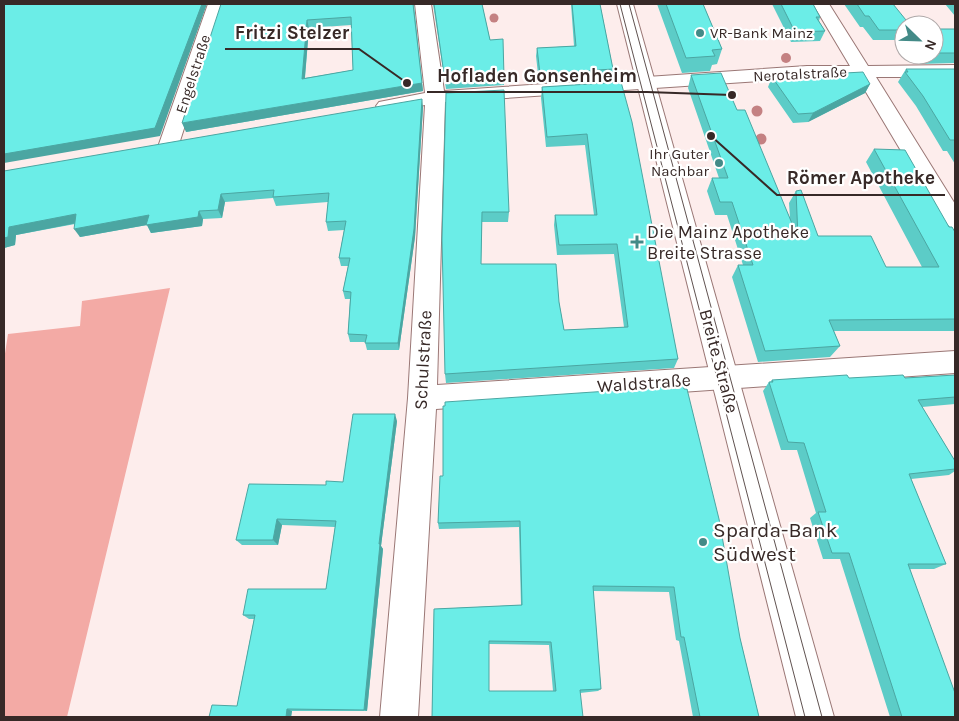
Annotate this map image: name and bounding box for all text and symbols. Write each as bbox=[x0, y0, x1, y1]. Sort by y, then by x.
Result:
callout: Fritzi Stelzer bbox=[225, 15, 359, 49]
north arrow bbox=[894, 15, 944, 65]
text: Fritzi Stelzer bbox=[235, 22, 350, 44]
place label: VR-Bank Mainz bbox=[710, 24, 813, 42]
marker: VR-Bank Mainz bbox=[694, 27, 706, 39]
street label: Engelstraße bbox=[172, 32, 214, 116]
text: N bbox=[921, 37, 940, 53]
callout: Hofladen Gonsenheim bbox=[427, 58, 647, 92]
street label: Nerotalstraße bbox=[753, 63, 847, 85]
text: Hofladen Gonsenheim bbox=[437, 65, 637, 87]
place label: Ihr Guter Nachbar bbox=[649, 145, 710, 180]
marker: Ihr Guter Nachbar bbox=[713, 157, 725, 169]
callout: Römer Apotheke bbox=[777, 161, 945, 195]
text: Römer Apotheke bbox=[787, 167, 935, 189]
place label: Die Mainz Apotheke Breite Strasse bbox=[647, 221, 809, 264]
marker: Die Mainz Apotheke Breite Strasse bbox=[631, 236, 643, 248]
street label: Breite Straße bbox=[695, 306, 743, 416]
street label: Schulstraße bbox=[409, 310, 437, 410]
street label: Waldstraße bbox=[596, 369, 692, 397]
place label: Sparda-Bank Südwest bbox=[713, 518, 838, 566]
marker: Sparda-Bank Südwest bbox=[697, 536, 709, 548]

